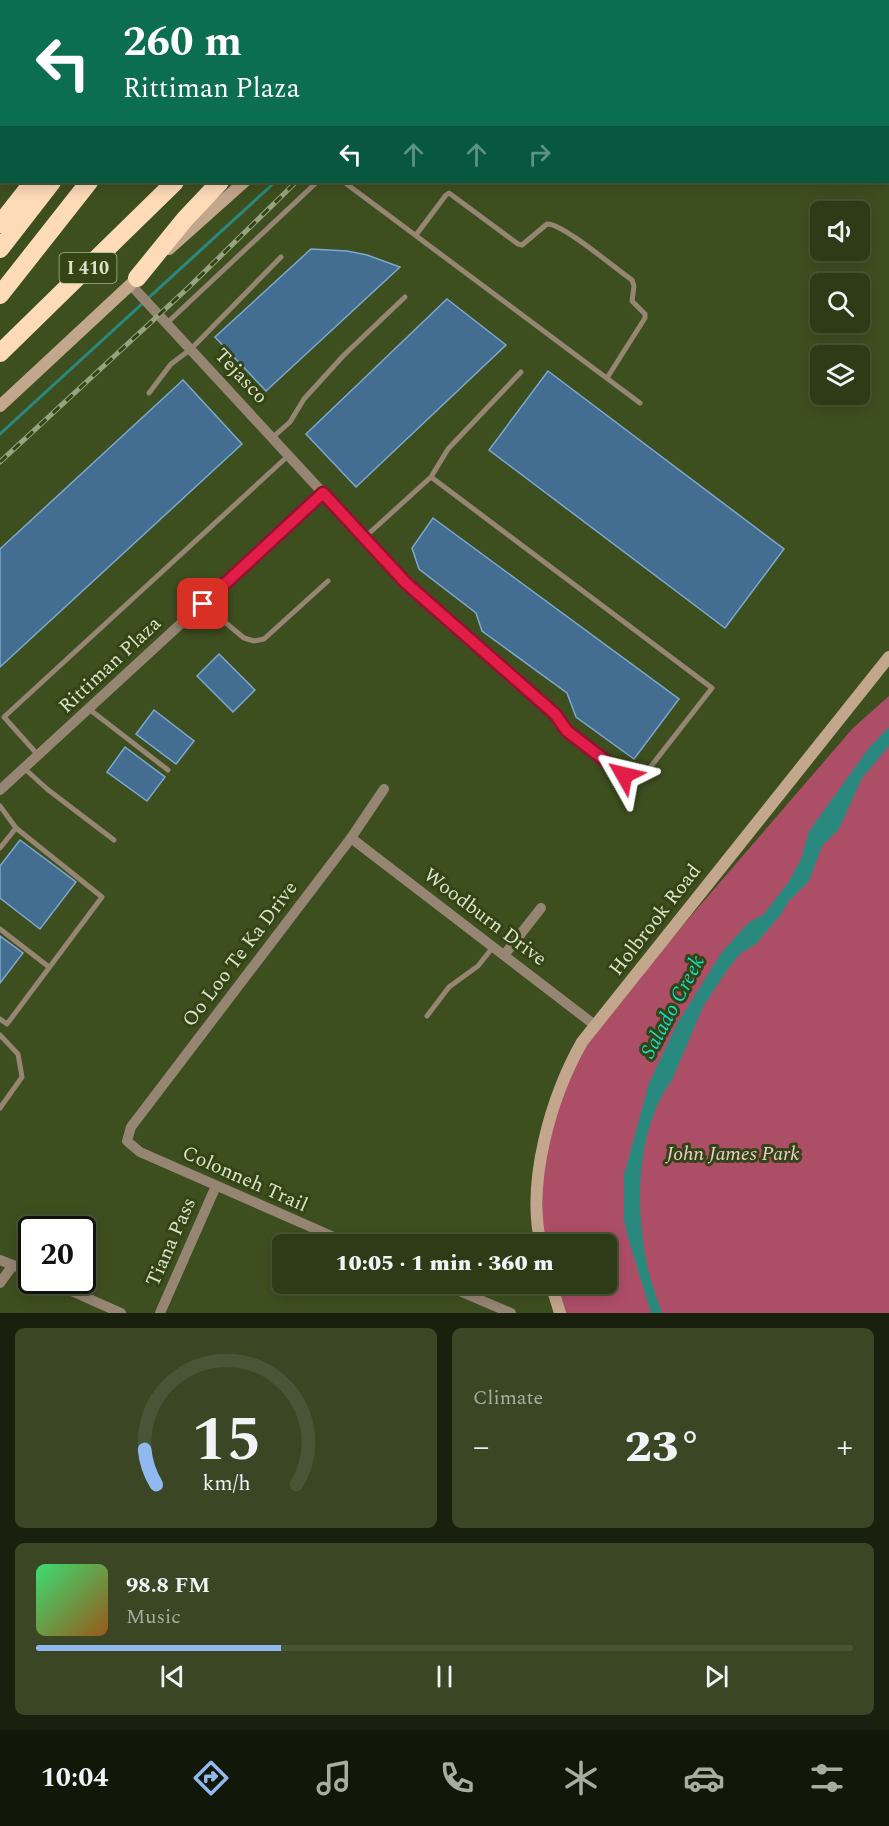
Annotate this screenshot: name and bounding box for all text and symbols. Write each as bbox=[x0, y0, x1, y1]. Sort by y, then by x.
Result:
text: 260 m bbox=[123, 11, 242, 74]
icon: left bbox=[24, 24, 102, 102]
text: Rittiman Plaza bbox=[123, 68, 300, 110]
icon: left bbox=[334, 138, 367, 171]
icon: ahead bbox=[397, 138, 430, 171]
icon: ahead bbox=[460, 138, 493, 171]
icon: right bbox=[523, 138, 556, 171]
map controls bbox=[810, 201, 870, 405]
button: sound bbox=[810, 201, 870, 261]
road number: I 410 bbox=[60, 253, 116, 283]
button: search bbox=[810, 273, 870, 333]
street label: Tejasco bbox=[207, 341, 275, 411]
button: layers bbox=[810, 345, 870, 405]
pin bbox=[177, 578, 228, 629]
icon: arrive bbox=[186, 587, 219, 620]
street label: Rittiman Plaza bbox=[52, 609, 168, 721]
position arrow bbox=[592, 743, 656, 807]
street label: Holbrook Road bbox=[602, 858, 708, 982]
street label: Woodburn Drive bbox=[417, 860, 553, 974]
street label: Oo Loo Te Ka Drive bbox=[175, 875, 305, 1033]
water label: Salado Creek bbox=[632, 950, 714, 1064]
street label: Colonneh Trail bbox=[177, 1138, 313, 1220]
park label: John James Park bbox=[665, 1139, 800, 1169]
street label: Tiana Pass bbox=[138, 1192, 204, 1292]
speed limit sign: 20 bbox=[18, 1216, 96, 1294]
text: 10:05 · 1 min · 360 m bbox=[335, 1247, 554, 1280]
text: Climate bbox=[473, 1383, 543, 1413]
text: 15 bbox=[191, 1393, 261, 1488]
text: 23° bbox=[625, 1413, 701, 1482]
text: − bbox=[473, 1422, 490, 1472]
text: + bbox=[836, 1422, 853, 1472]
text: km/h bbox=[202, 1467, 250, 1500]
text: 98.8 FM bbox=[126, 1569, 210, 1602]
text: Music bbox=[126, 1602, 181, 1632]
icon: previous bbox=[156, 1660, 189, 1693]
icon: pause bbox=[428, 1660, 461, 1693]
icon: next bbox=[700, 1660, 733, 1693]
text: 10:04 bbox=[41, 1757, 108, 1799]
icon: directions bbox=[190, 1757, 232, 1799]
icon: music bbox=[313, 1757, 355, 1799]
icon: phone bbox=[436, 1757, 478, 1799]
icon: climate bbox=[560, 1757, 602, 1799]
icon: car bbox=[683, 1757, 725, 1799]
icon: filters bbox=[806, 1757, 848, 1799]

